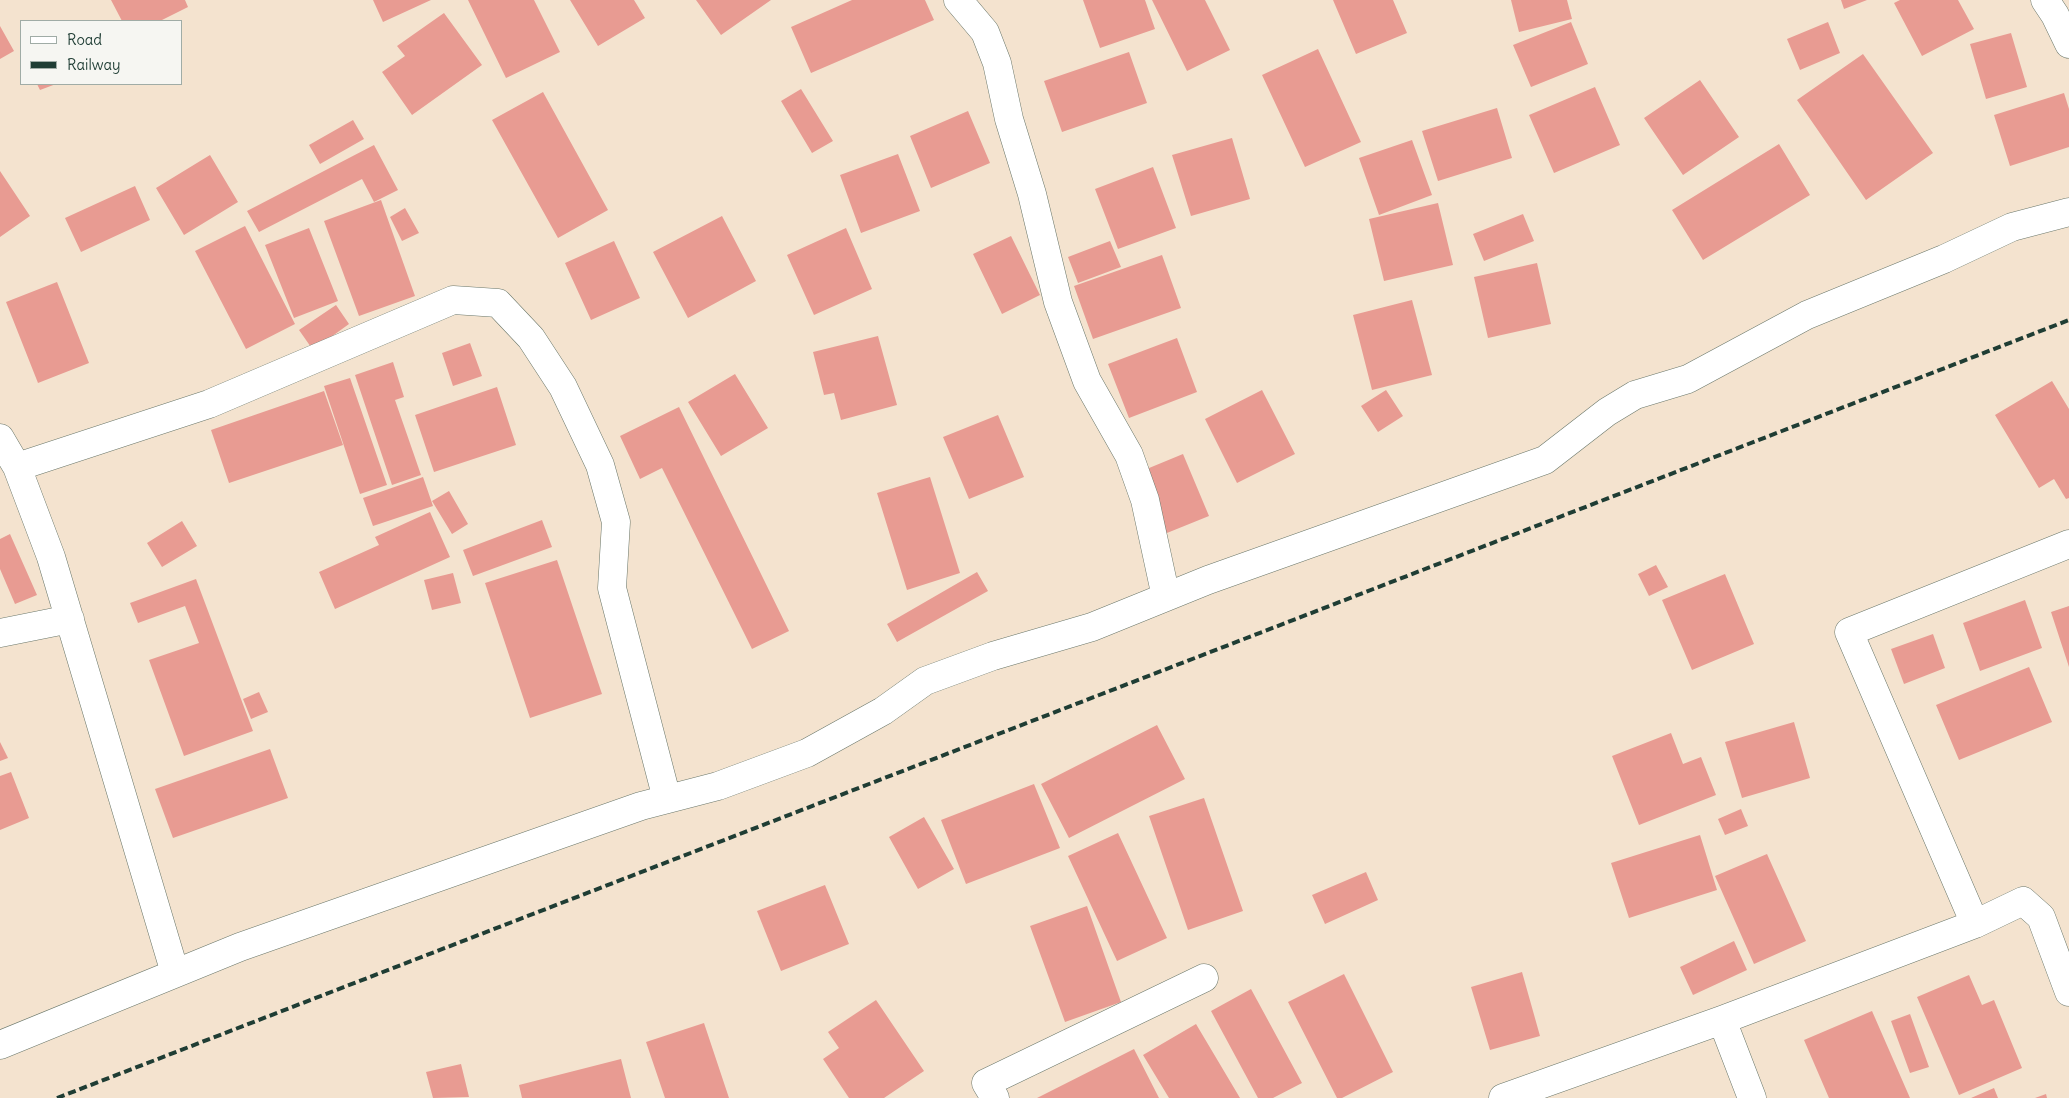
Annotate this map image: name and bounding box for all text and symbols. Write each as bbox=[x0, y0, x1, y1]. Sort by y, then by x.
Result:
legend bbox=[20, 20, 182, 85]
text: Road bbox=[67, 30, 102, 49]
text: Railway bbox=[67, 55, 121, 74]

